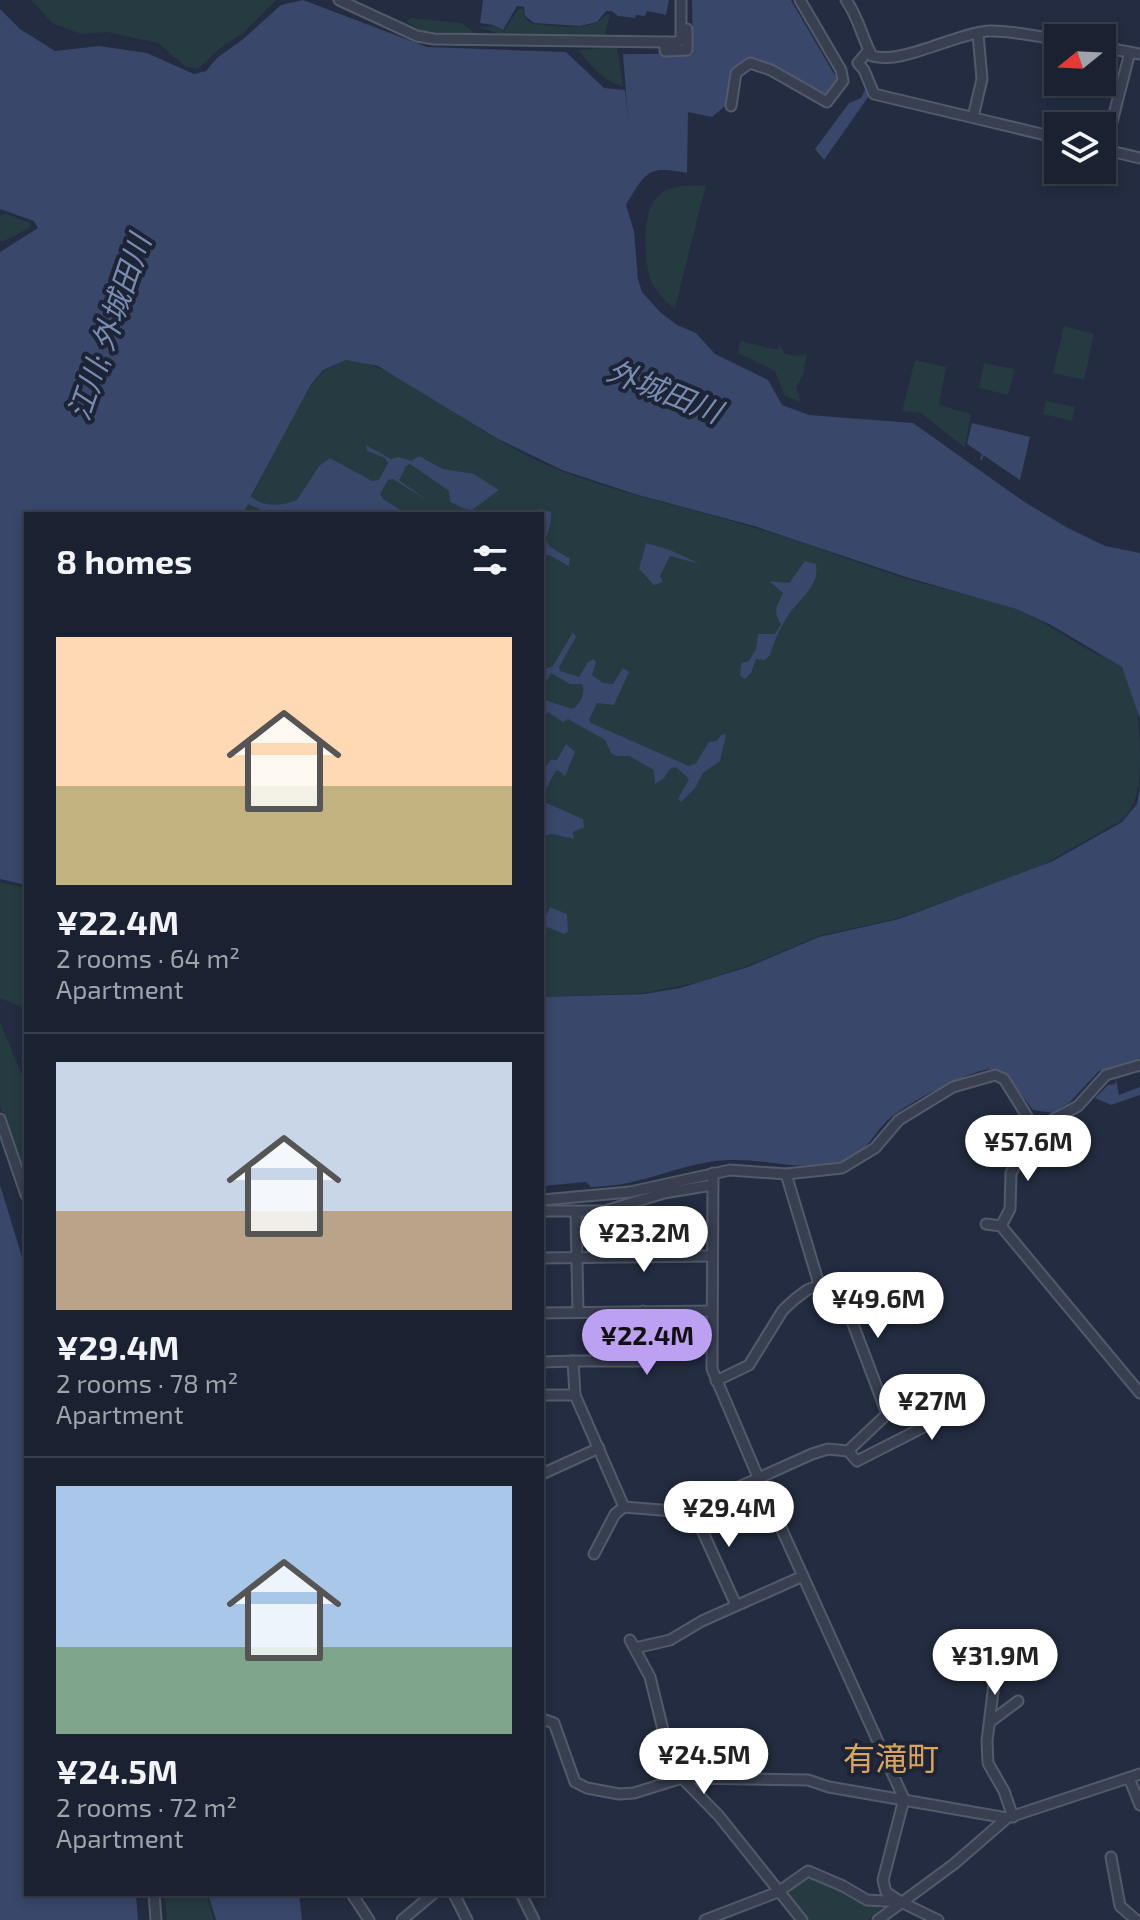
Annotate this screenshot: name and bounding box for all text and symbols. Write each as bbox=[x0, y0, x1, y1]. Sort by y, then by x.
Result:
north arrow bbox=[1044, 24, 1116, 96]
map controls bbox=[1044, 24, 1116, 184]
button: layers bbox=[1044, 112, 1116, 184]
water label: 江川; 外城田川 bbox=[59, 227, 158, 425]
water label: 外城田川 bbox=[603, 351, 730, 430]
icon: filters bbox=[468, 538, 512, 582]
text: 8 homes bbox=[56, 540, 192, 581]
icon: home bbox=[212, 689, 356, 833]
text: ¥22.4M bbox=[56, 901, 179, 942]
text: 2 rooms · 64 m² bbox=[56, 942, 240, 973]
text: Apartment bbox=[56, 973, 184, 1004]
icon: home bbox=[212, 1114, 356, 1258]
pin: ¥57.6M bbox=[963, 1115, 1093, 1183]
text: ¥57.6M bbox=[983, 1125, 1073, 1156]
pin: ¥23.2M bbox=[579, 1206, 709, 1274]
text: ¥23.2M bbox=[598, 1216, 690, 1247]
pin: ¥49.6M bbox=[813, 1272, 943, 1340]
text: ¥49.6M bbox=[831, 1282, 925, 1313]
pin: ¥22.4M bbox=[582, 1309, 712, 1377]
text: ¥22.4M bbox=[600, 1319, 694, 1350]
text: ¥29.4M bbox=[56, 1326, 179, 1367]
text: 2 rooms · 78 m² bbox=[56, 1367, 238, 1398]
pin: ¥27M bbox=[885, 1374, 979, 1442]
text: ¥27M bbox=[897, 1384, 967, 1415]
text: Apartment bbox=[56, 1398, 184, 1429]
pin: ¥29.4M bbox=[664, 1481, 794, 1549]
text: ¥29.4M bbox=[682, 1491, 776, 1522]
icon: home bbox=[212, 1538, 356, 1682]
pin: ¥31.9M bbox=[930, 1629, 1060, 1697]
text: ¥31.9M bbox=[951, 1639, 1039, 1670]
pin: ¥24.5M bbox=[639, 1728, 769, 1796]
text: ¥24.5M bbox=[657, 1738, 751, 1769]
district label: 有滝町 bbox=[843, 1738, 939, 1776]
text: ¥24.5M bbox=[56, 1750, 178, 1791]
text: 2 rooms · 72 m² bbox=[56, 1791, 237, 1822]
text: Apartment bbox=[56, 1822, 184, 1853]

